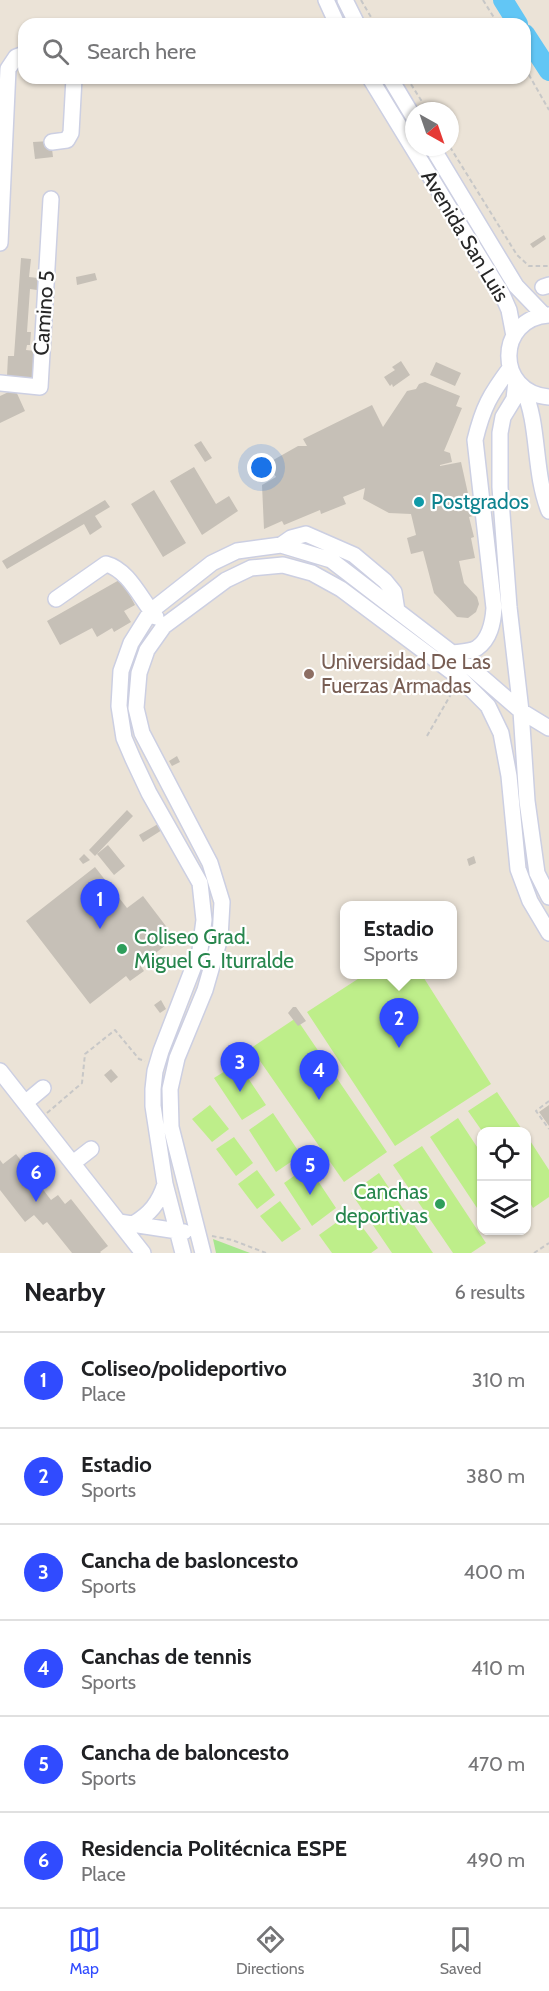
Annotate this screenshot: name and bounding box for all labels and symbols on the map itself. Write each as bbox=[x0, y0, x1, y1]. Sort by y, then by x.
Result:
north arrow bbox=[405, 102, 459, 156]
street label: Avenida San Luis bbox=[416, 165, 515, 306]
street label: Camino 5 bbox=[28, 270, 59, 356]
your location bbox=[247, 453, 276, 482]
place label: Postgrados bbox=[431, 489, 529, 514]
marker: Postgrados bbox=[412, 495, 426, 509]
place label: Universidad De Las Fuerzas Armadas bbox=[321, 649, 491, 698]
marker: Universidad De Las Fuerzas Armadas bbox=[302, 667, 316, 681]
pin: 1 bbox=[80, 880, 120, 929]
place label: Coliseo Grad. Miguel G. Iturralde bbox=[134, 924, 294, 973]
marker: Coliseo Grad. Miguel G. Iturralde bbox=[115, 942, 129, 956]
pin: 2 bbox=[380, 998, 418, 1048]
pin: 3 bbox=[220, 1042, 260, 1092]
pin: 4 bbox=[300, 1050, 338, 1100]
pin: 5 bbox=[290, 1146, 330, 1195]
pin: 6 bbox=[16, 1152, 56, 1202]
place label: Canchas deportivas bbox=[335, 1179, 428, 1228]
marker: Canchas deportivas bbox=[433, 1197, 447, 1211]

